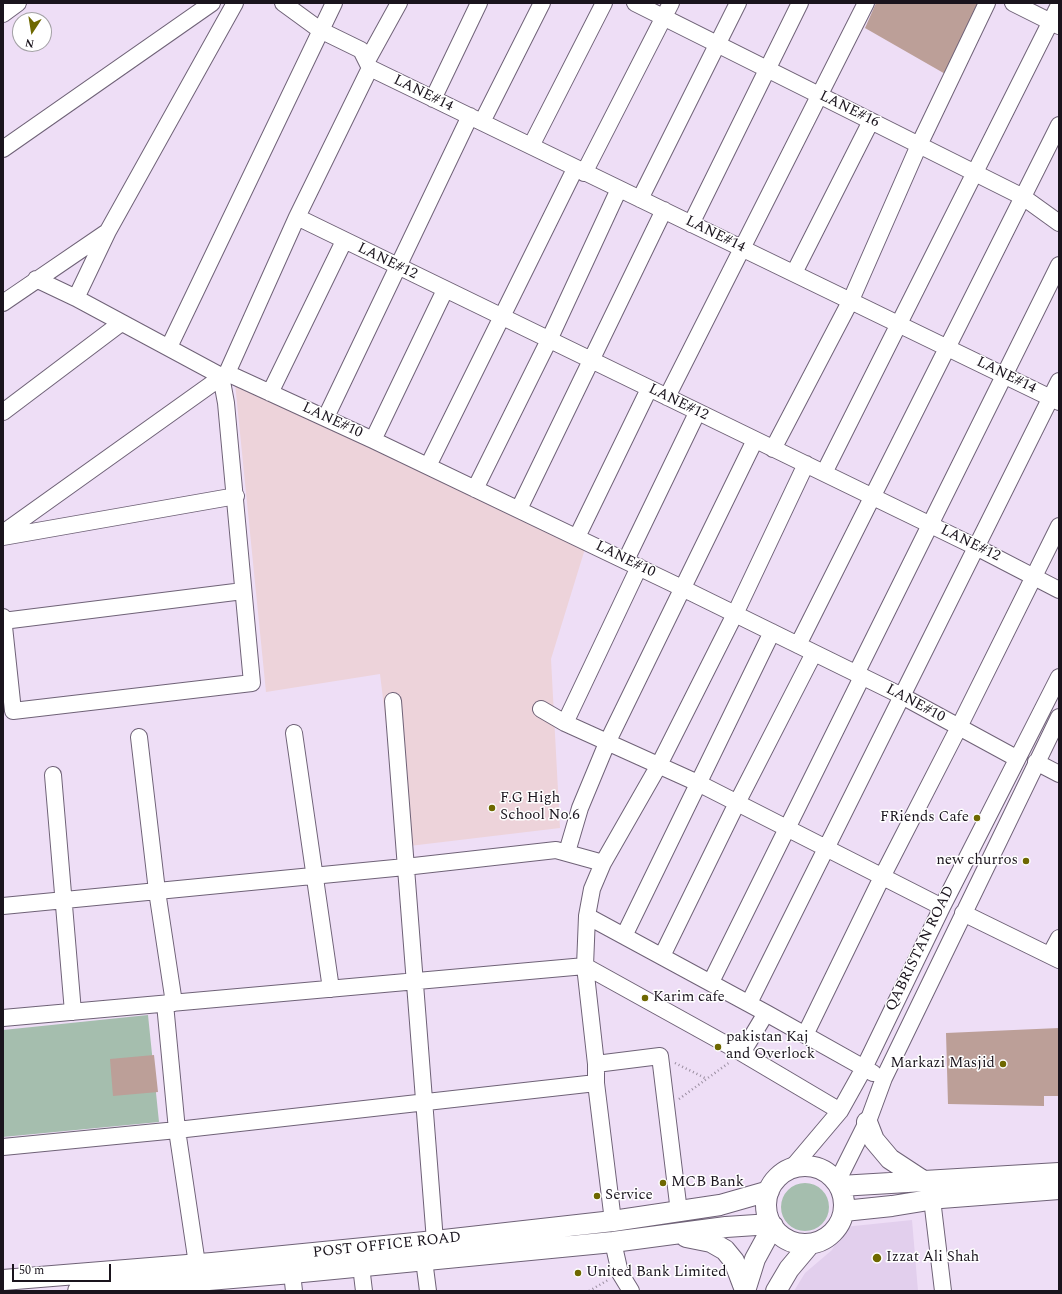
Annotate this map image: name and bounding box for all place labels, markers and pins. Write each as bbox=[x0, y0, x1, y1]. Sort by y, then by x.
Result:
place label: F.G High School No.6 bbox=[500, 790, 580, 825]
marker: F.G High School No.6 bbox=[487, 803, 497, 813]
place label: FRiends Cafe bbox=[880, 809, 969, 827]
marker: FRiends Cafe bbox=[972, 813, 982, 823]
place label: new churros bbox=[936, 852, 1018, 870]
marker: new churros bbox=[1021, 856, 1031, 866]
place label: Karim cafe bbox=[653, 989, 725, 1007]
marker: Karim cafe bbox=[640, 993, 650, 1003]
place label: pakistan Kaj and Overlock bbox=[726, 1029, 815, 1064]
marker: pakistan Kaj and Overlock bbox=[713, 1042, 723, 1052]
place label: Markazi Masjid bbox=[890, 1055, 995, 1073]
marker: Markazi Masjid bbox=[998, 1059, 1008, 1069]
place label: MCB Bank bbox=[671, 1174, 744, 1192]
marker: MCB Bank bbox=[658, 1178, 668, 1188]
place label: Service bbox=[605, 1187, 653, 1205]
marker: Service bbox=[592, 1191, 602, 1201]
place label: Izzat Ali Shah bbox=[886, 1249, 979, 1267]
marker: Izzat Ali Shah bbox=[871, 1252, 883, 1264]
place label: United Bank Limited bbox=[586, 1264, 727, 1282]
marker: United Bank Limited bbox=[573, 1268, 583, 1278]

